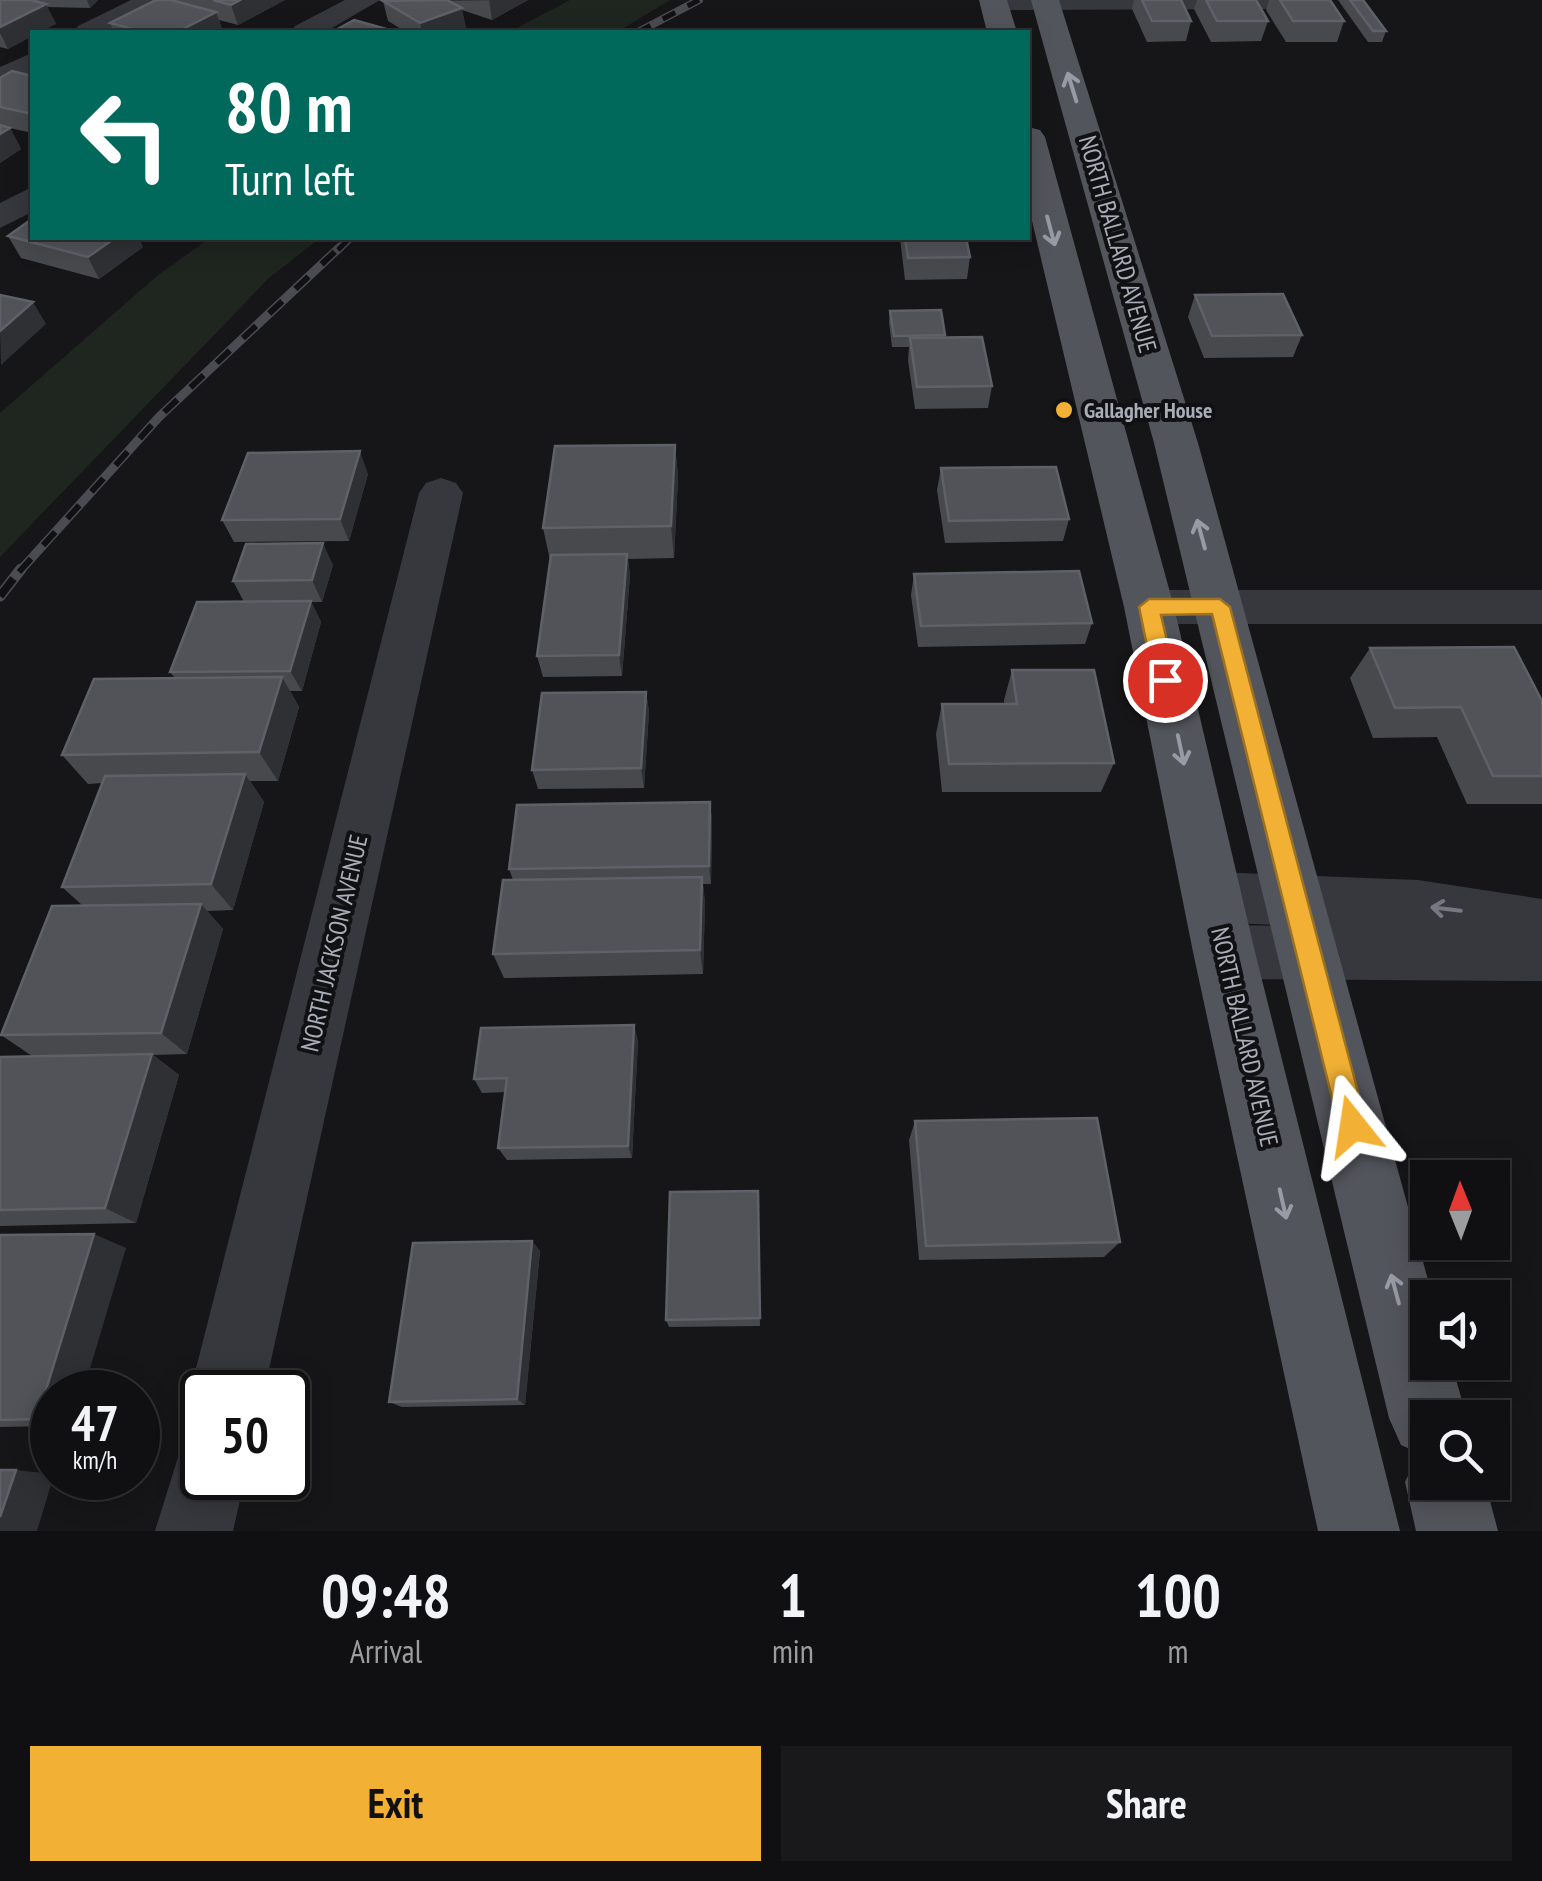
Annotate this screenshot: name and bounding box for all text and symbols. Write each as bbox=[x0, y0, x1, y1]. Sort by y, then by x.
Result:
text: 80 m bbox=[225, 61, 353, 151]
icon: left bbox=[60, 70, 190, 200]
one-way arrow bbox=[1061, 72, 1079, 103]
street label: NORTH BALLARD AVENUE bbox=[1072, 132, 1164, 356]
text: Turn left bbox=[225, 149, 355, 207]
one-way arrow bbox=[1043, 215, 1062, 246]
place label: Gallagher House bbox=[1084, 396, 1212, 424]
marker: Gallagher House bbox=[1053, 399, 1075, 421]
one-way arrow bbox=[1190, 519, 1209, 550]
pin bbox=[1123, 638, 1208, 723]
icon: arrive bbox=[1138, 653, 1193, 708]
one-way arrow bbox=[1173, 733, 1191, 765]
street label: NORTH JACKSON AVENUE bbox=[293, 831, 375, 1055]
one-way arrow bbox=[1430, 899, 1463, 918]
street label: NORTH BALLARD AVENUE bbox=[1204, 924, 1286, 1150]
position arrow bbox=[1301, 1074, 1405, 1178]
north arrow bbox=[1410, 1160, 1510, 1260]
map controls bbox=[1410, 1160, 1510, 1500]
one-way arrow bbox=[1275, 1187, 1293, 1219]
one-way arrow bbox=[1384, 1274, 1403, 1305]
button: sound bbox=[1410, 1280, 1510, 1380]
speed limit sign: 50 bbox=[180, 1370, 310, 1500]
text: 47 bbox=[71, 1390, 119, 1455]
button: search bbox=[1410, 1400, 1510, 1500]
text: km/h bbox=[73, 1444, 117, 1476]
text: 09:48 bbox=[321, 1556, 451, 1634]
text: 1 bbox=[779, 1556, 807, 1634]
text: 100 bbox=[1135, 1556, 1221, 1634]
text: Arrival bbox=[350, 1630, 422, 1672]
text: min bbox=[772, 1630, 814, 1672]
text: m bbox=[1167, 1630, 1188, 1672]
button: Exit bbox=[30, 1746, 761, 1861]
button: Share bbox=[781, 1746, 1512, 1861]

